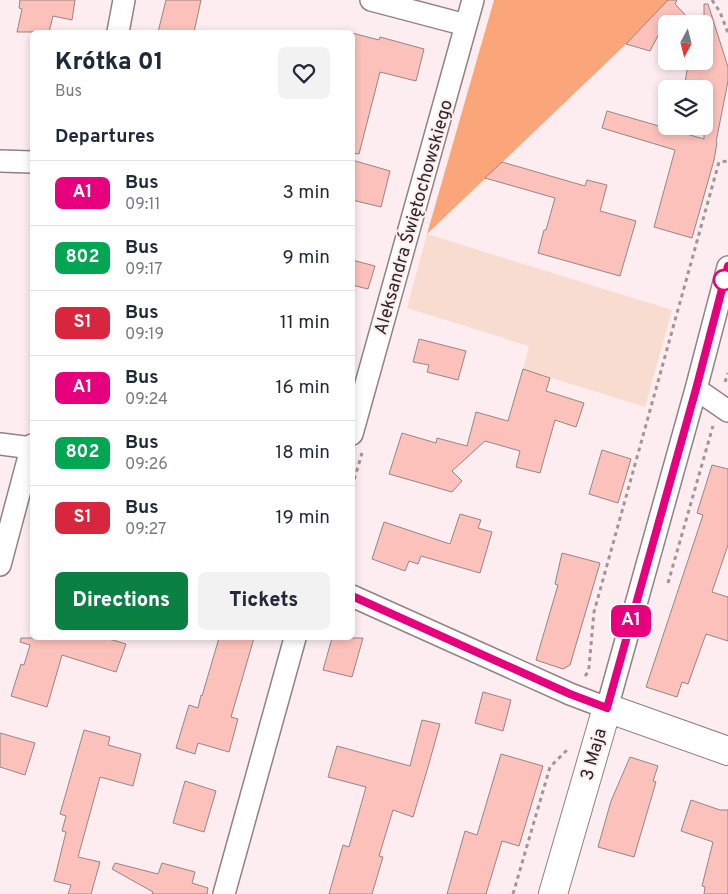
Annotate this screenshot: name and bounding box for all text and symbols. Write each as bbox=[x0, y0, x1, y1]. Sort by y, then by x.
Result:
north arrow bbox=[658, 15, 712, 70]
map controls bbox=[658, 15, 713, 135]
button: heart bbox=[278, 47, 330, 99]
text: Krótka 01 bbox=[55, 48, 164, 78]
button: layers bbox=[658, 80, 713, 135]
text: Bus bbox=[55, 82, 82, 102]
street label: Aleksandra Świętochowskiego bbox=[368, 97, 459, 338]
text: Departures bbox=[55, 125, 155, 149]
text: Bus bbox=[125, 171, 159, 195]
text: A1 bbox=[73, 181, 92, 204]
text: 3 min bbox=[282, 181, 330, 205]
text: 09:11 bbox=[125, 195, 160, 215]
text: Bus bbox=[125, 236, 159, 260]
text: 802 bbox=[66, 246, 99, 269]
text: 9 min bbox=[283, 246, 330, 270]
text: 09:17 bbox=[125, 260, 163, 280]
unlabelled marker bbox=[713, 269, 728, 291]
text: Bus bbox=[125, 301, 159, 325]
text: S1 bbox=[73, 311, 92, 334]
text: 11 min bbox=[280, 311, 330, 335]
text: 09:19 bbox=[125, 325, 164, 345]
text: Bus bbox=[125, 366, 159, 390]
text: A1 bbox=[73, 376, 92, 399]
text: 16 min bbox=[275, 376, 330, 400]
text: 09:24 bbox=[125, 390, 168, 410]
text: Bus bbox=[125, 431, 159, 455]
text: 802 bbox=[66, 441, 99, 464]
text: 18 min bbox=[275, 441, 330, 465]
text: 09:26 bbox=[125, 455, 168, 475]
text: Bus bbox=[125, 496, 159, 520]
text: S1 bbox=[73, 506, 92, 529]
text: 19 min bbox=[275, 506, 330, 530]
text: 09:27 bbox=[125, 520, 166, 540]
button: Directions bbox=[55, 572, 188, 630]
button: Tickets bbox=[198, 572, 330, 630]
line badge: A1 bbox=[608, 605, 654, 637]
text: A1 bbox=[621, 609, 641, 632]
street label: 3 Maja bbox=[576, 726, 613, 783]

